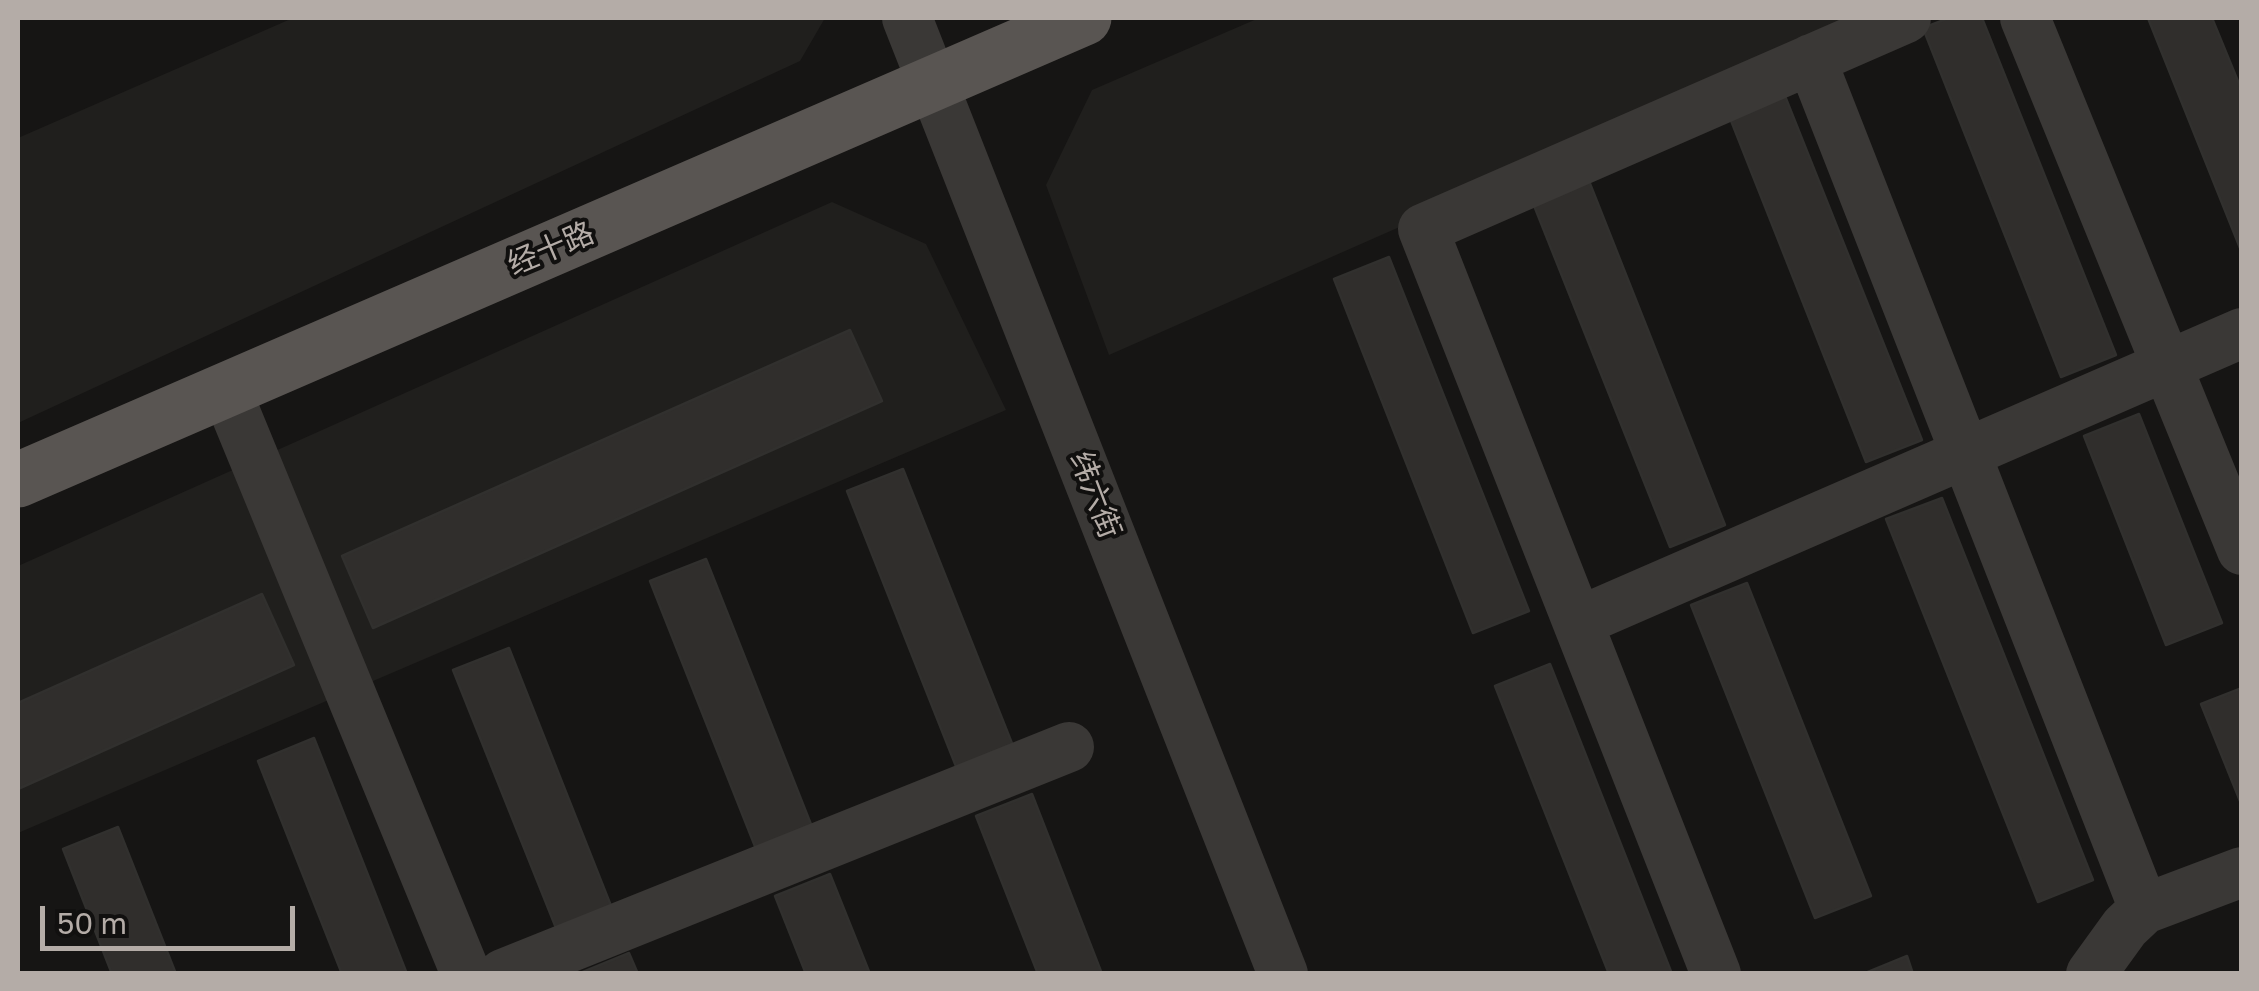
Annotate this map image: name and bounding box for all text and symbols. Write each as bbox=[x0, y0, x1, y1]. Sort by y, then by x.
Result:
street label: 经十路 bbox=[503, 215, 599, 283]
street label: 纬六街 bbox=[1062, 447, 1128, 543]
scale bar bbox=[45, 886, 300, 948]
text: 50 m bbox=[57, 905, 127, 941]

